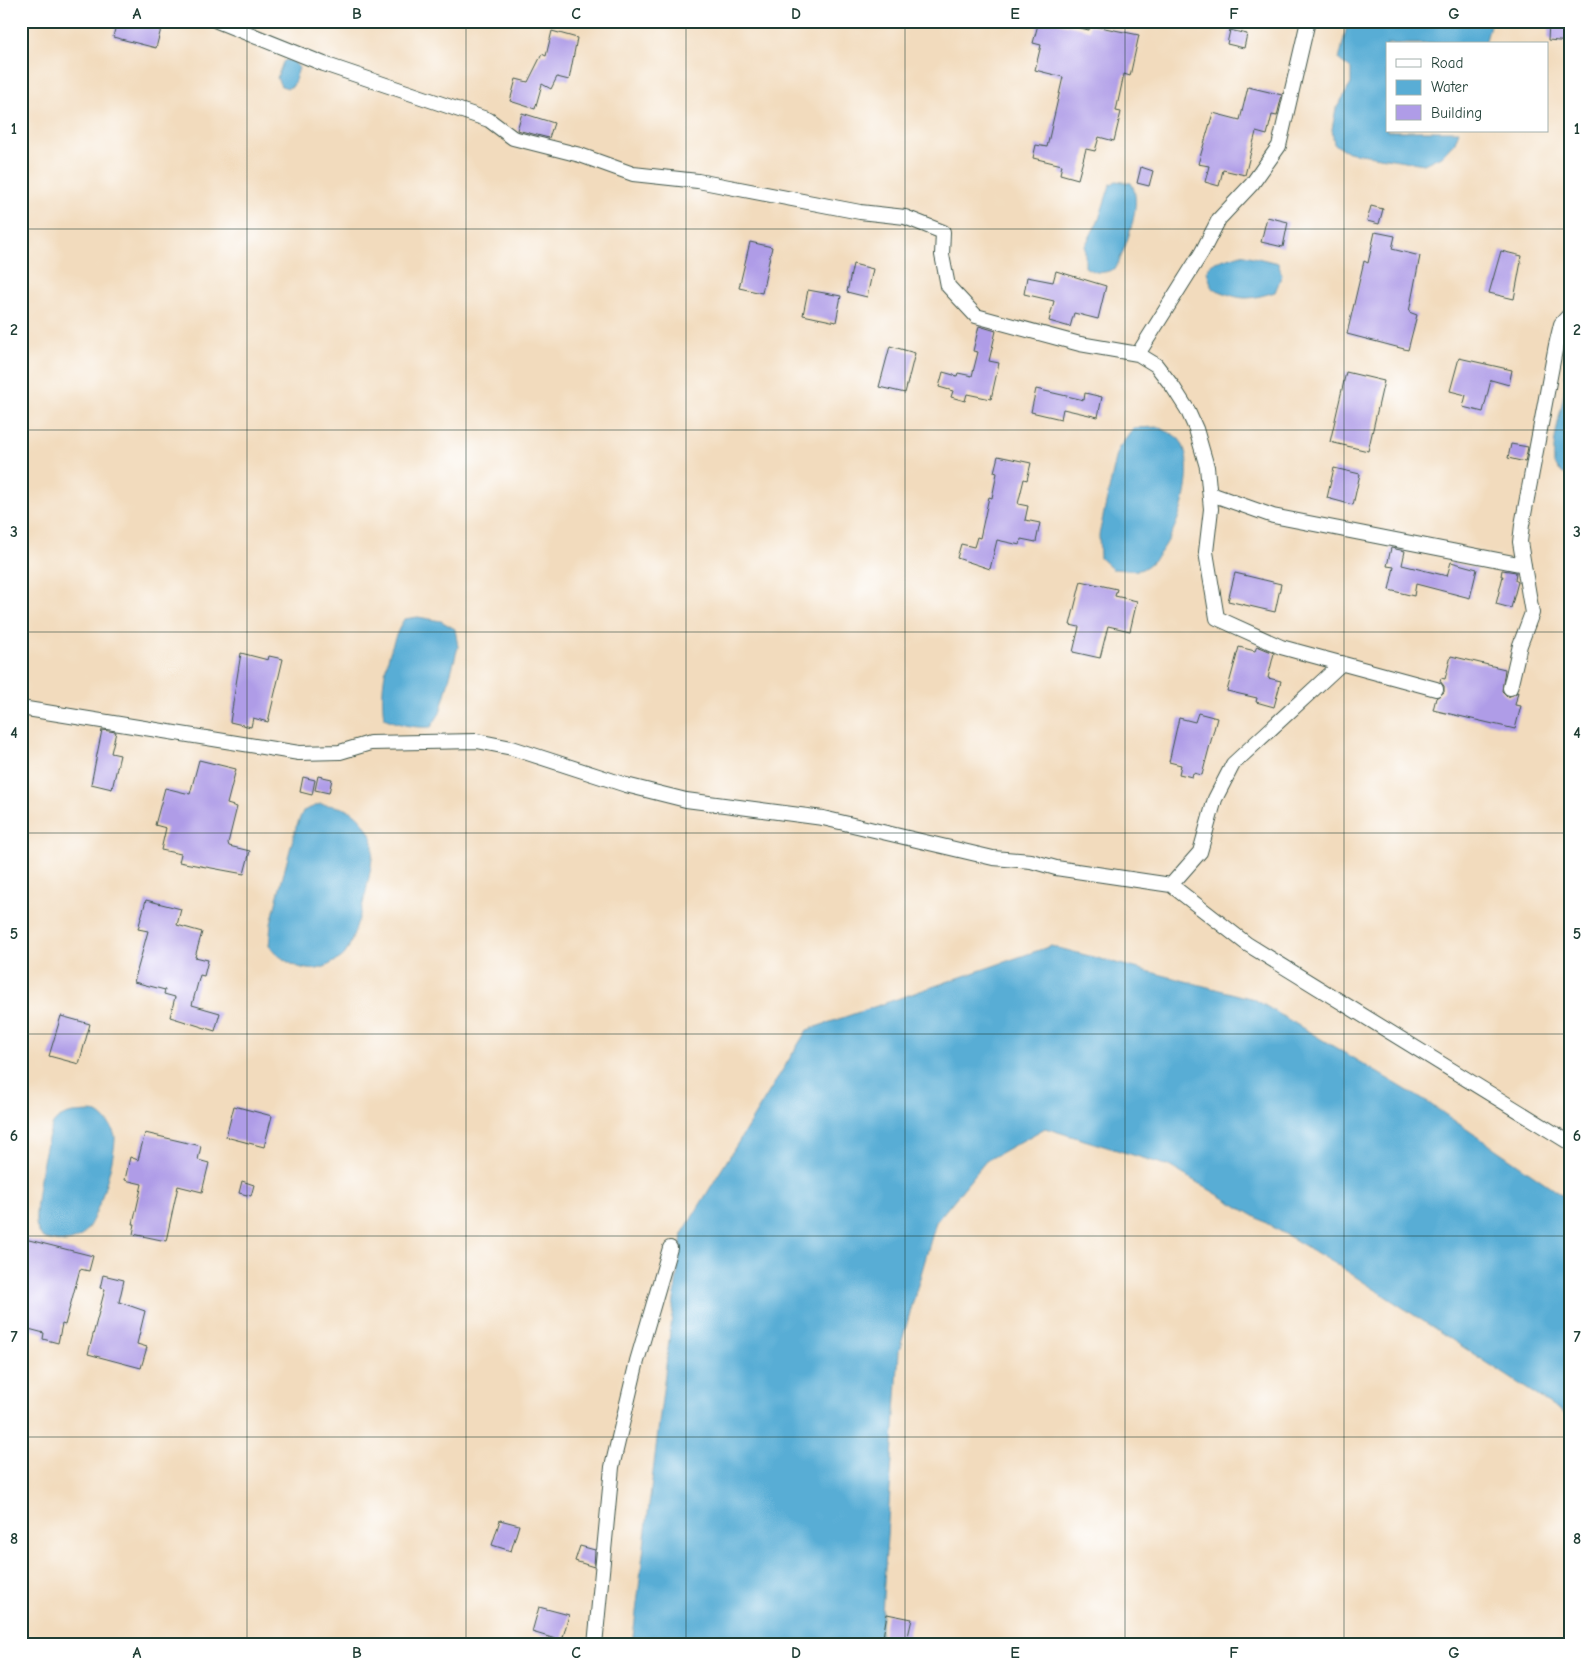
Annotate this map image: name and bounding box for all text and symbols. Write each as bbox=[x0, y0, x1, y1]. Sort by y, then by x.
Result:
text: A bbox=[133, 5, 142, 23]
text: B bbox=[352, 5, 362, 23]
text: C bbox=[571, 5, 581, 23]
text: D bbox=[791, 5, 801, 23]
text: E bbox=[1010, 5, 1020, 23]
text: F bbox=[1229, 5, 1239, 23]
text: G bbox=[1448, 5, 1460, 23]
legend bbox=[1386, 42, 1548, 132]
text: Road bbox=[1431, 54, 1463, 72]
text: Water bbox=[1431, 78, 1468, 96]
text: Building bbox=[1431, 104, 1482, 122]
text: 1 bbox=[11, 120, 17, 138]
text: 1 bbox=[1574, 120, 1580, 138]
text: 2 bbox=[10, 321, 18, 339]
text: 2 bbox=[1573, 321, 1581, 339]
text: 3 bbox=[10, 523, 18, 541]
text: 3 bbox=[1573, 523, 1581, 541]
text: 4 bbox=[10, 724, 18, 742]
text: 4 bbox=[1573, 724, 1581, 742]
text: 5 bbox=[10, 925, 18, 943]
text: 5 bbox=[1573, 925, 1581, 943]
text: 6 bbox=[10, 1127, 18, 1145]
text: 6 bbox=[1573, 1127, 1581, 1145]
text: 7 bbox=[10, 1328, 18, 1346]
text: 7 bbox=[1573, 1328, 1581, 1346]
text: 8 bbox=[10, 1530, 18, 1548]
text: 8 bbox=[1573, 1530, 1581, 1548]
text: A bbox=[133, 1644, 142, 1662]
text: B bbox=[352, 1644, 362, 1662]
text: C bbox=[571, 1644, 581, 1662]
text: D bbox=[791, 1644, 801, 1662]
text: E bbox=[1010, 1644, 1020, 1662]
text: F bbox=[1229, 1644, 1239, 1662]
text: G bbox=[1448, 1644, 1460, 1662]

